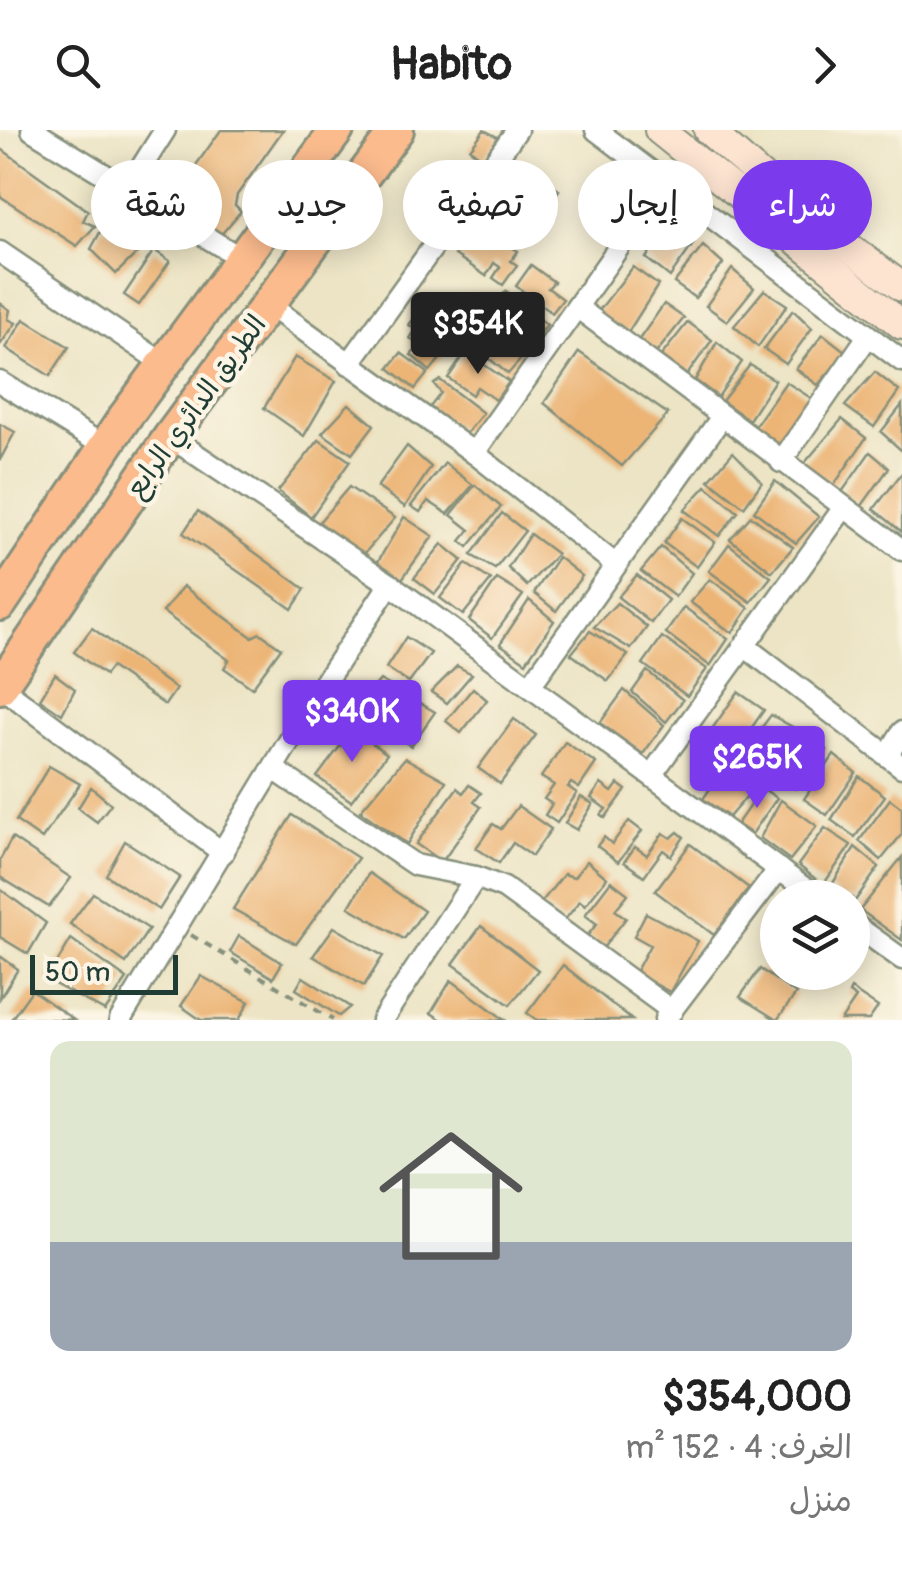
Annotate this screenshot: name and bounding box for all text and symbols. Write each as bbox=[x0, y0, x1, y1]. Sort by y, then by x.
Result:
text: Habito bbox=[390, 37, 512, 93]
icon: search bbox=[50, 38, 105, 93]
icon: forward bbox=[797, 38, 852, 93]
chip: شقة bbox=[91, 160, 222, 250]
chip: جديد bbox=[242, 160, 383, 250]
chip: تصفية bbox=[403, 160, 558, 250]
chip: إيجار bbox=[578, 160, 713, 250]
chip: شراء bbox=[733, 160, 872, 250]
pin: $354K bbox=[408, 292, 548, 377]
text: $354K bbox=[433, 304, 523, 344]
street label: الطريق الدائري الرابع bbox=[118, 309, 276, 506]
pin: $340K bbox=[282, 680, 422, 765]
text: $340K bbox=[305, 692, 399, 732]
pin: $265K bbox=[687, 726, 827, 811]
text: $265K bbox=[712, 738, 802, 778]
map controls bbox=[760, 880, 870, 990]
button: layers bbox=[760, 880, 870, 990]
scale bar bbox=[30, 950, 178, 994]
text: 50 m bbox=[45, 955, 110, 990]
icon: home bbox=[361, 1106, 541, 1286]
text: $354,000 bbox=[662, 1371, 852, 1423]
text: الغرف: 4 · 152 m² bbox=[626, 1428, 852, 1468]
text: منزل bbox=[789, 1481, 852, 1521]

